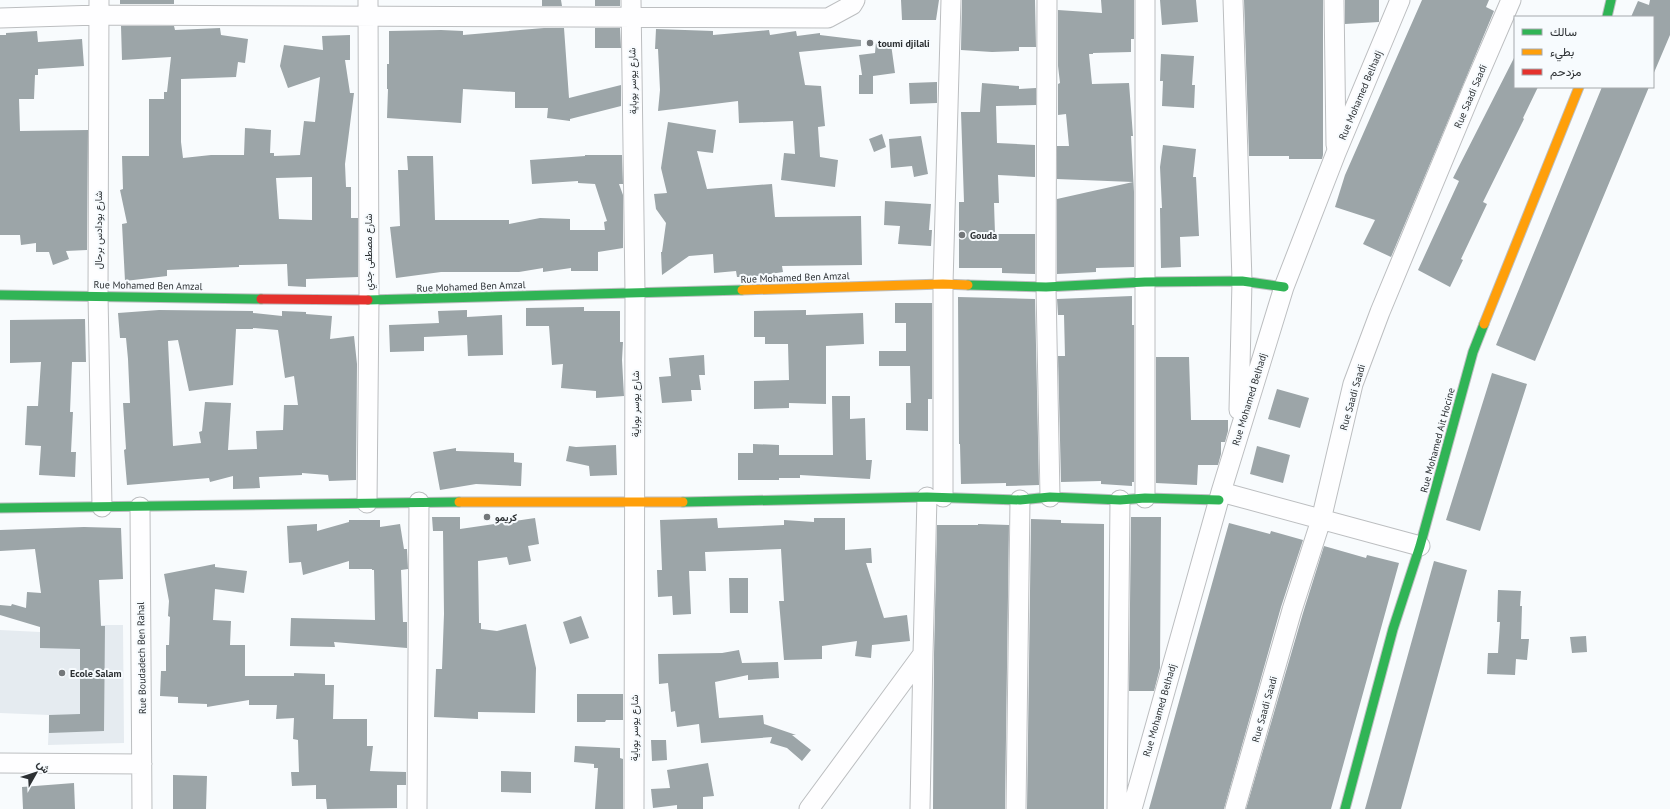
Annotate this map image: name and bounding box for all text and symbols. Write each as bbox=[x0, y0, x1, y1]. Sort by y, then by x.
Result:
legend bbox=[1514, 16, 1654, 88]
text: سالك bbox=[1550, 24, 1577, 39]
place label: toumi djilali bbox=[878, 37, 930, 50]
marker: toumi djilali bbox=[865, 38, 875, 48]
text: بطيء bbox=[1550, 44, 1574, 62]
street label: شارع يوسر بوباية bbox=[625, 47, 640, 114]
street label: Rue Mohamed Belhadj bbox=[1336, 48, 1385, 142]
street label: Rue Saadi Saadi bbox=[1451, 62, 1490, 130]
text: مزدحم bbox=[1550, 64, 1581, 80]
street label: شارع بودادس برحال bbox=[92, 191, 105, 269]
street label: شارع مصطفى جدي bbox=[362, 214, 377, 290]
place label: Gouda bbox=[970, 229, 997, 242]
marker: Gouda bbox=[957, 230, 967, 240]
street label: Rue Mohamed Ben Amzal bbox=[740, 269, 850, 286]
street label: Rue Mohamed Ben Amzal bbox=[93, 278, 203, 293]
street label: Rue Mohamed Ben Amzal bbox=[416, 278, 526, 295]
street label: Rue Mohamed Belhadj bbox=[1229, 351, 1270, 447]
street label: Rue Saadi Saadi bbox=[1337, 363, 1368, 432]
street label: شارع يوسر بوباية bbox=[629, 371, 642, 437]
street label: Rue Mohamed Ait Hocine bbox=[1417, 386, 1458, 494]
place label: كريمو bbox=[495, 511, 517, 524]
marker: كريمو bbox=[482, 512, 492, 522]
street label: Rue Boudadech Ben Rahal bbox=[134, 602, 149, 714]
street label: Rue Mohamed Belhadj bbox=[1140, 662, 1179, 758]
place label: Ecole Salam bbox=[70, 667, 122, 680]
marker: Ecole Salam bbox=[57, 668, 67, 678]
street label: Rue Saadi Saadi bbox=[1249, 675, 1280, 744]
street label: شارع يوسر بوباية bbox=[628, 695, 641, 761]
north arrow bbox=[16, 753, 56, 793]
text: ش bbox=[34, 757, 53, 776]

